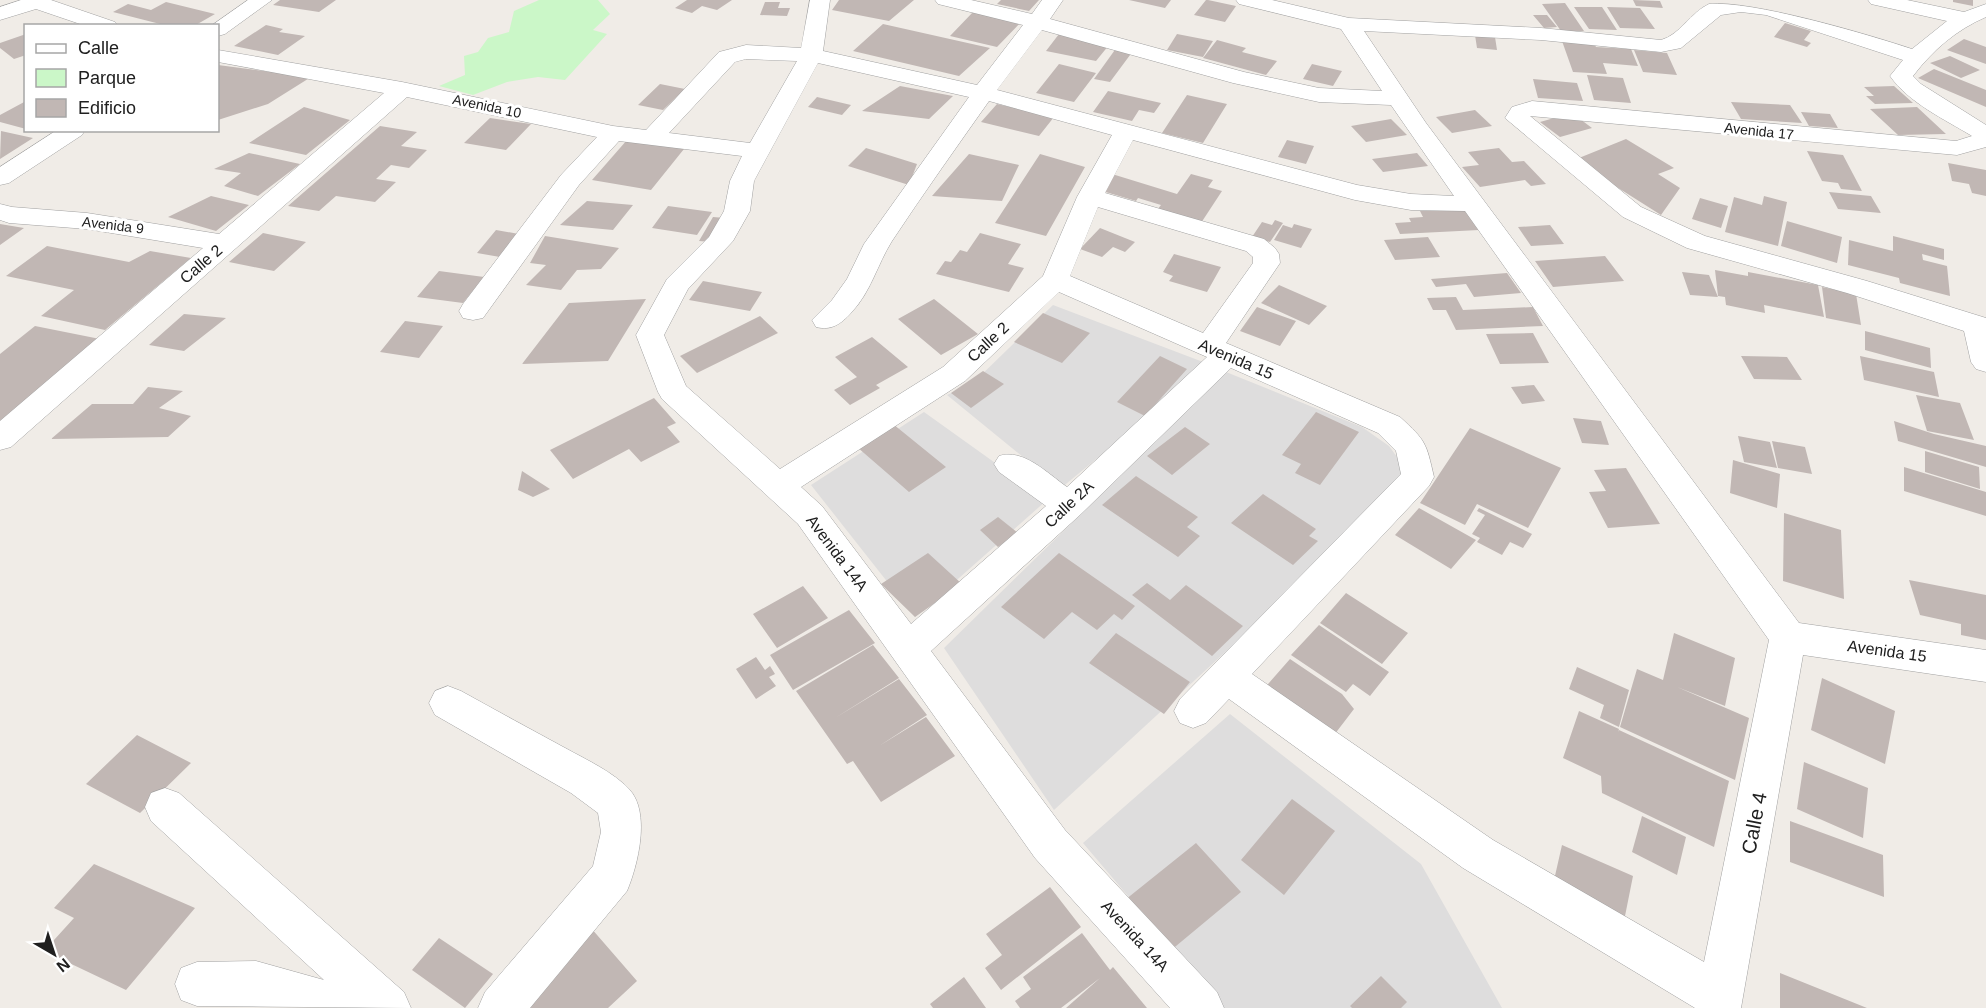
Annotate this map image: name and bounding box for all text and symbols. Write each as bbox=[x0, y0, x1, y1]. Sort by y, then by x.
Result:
legend bbox=[24, 24, 219, 132]
text: Calle bbox=[78, 38, 119, 58]
text: Parque bbox=[78, 68, 136, 88]
street label: Avenida 10 bbox=[451, 91, 523, 121]
text: Edificio bbox=[78, 98, 136, 118]
street label: Avenida 17 bbox=[1723, 119, 1795, 143]
street label: Avenida 9 bbox=[81, 213, 145, 237]
street label: Calle 2 bbox=[177, 241, 225, 287]
street label: Calle 2 bbox=[964, 319, 1012, 365]
street label: Avenida 15 bbox=[1196, 336, 1276, 382]
street label: Calle 2A bbox=[1041, 477, 1097, 531]
street label: Avenida 14A bbox=[803, 512, 871, 594]
street label: Avenida 15 bbox=[1846, 637, 1928, 665]
street label: Calle 4 bbox=[1737, 790, 1771, 856]
street label: Avenida 14A bbox=[1098, 897, 1172, 975]
north arrow bbox=[24, 924, 84, 984]
text: N bbox=[53, 955, 73, 976]

